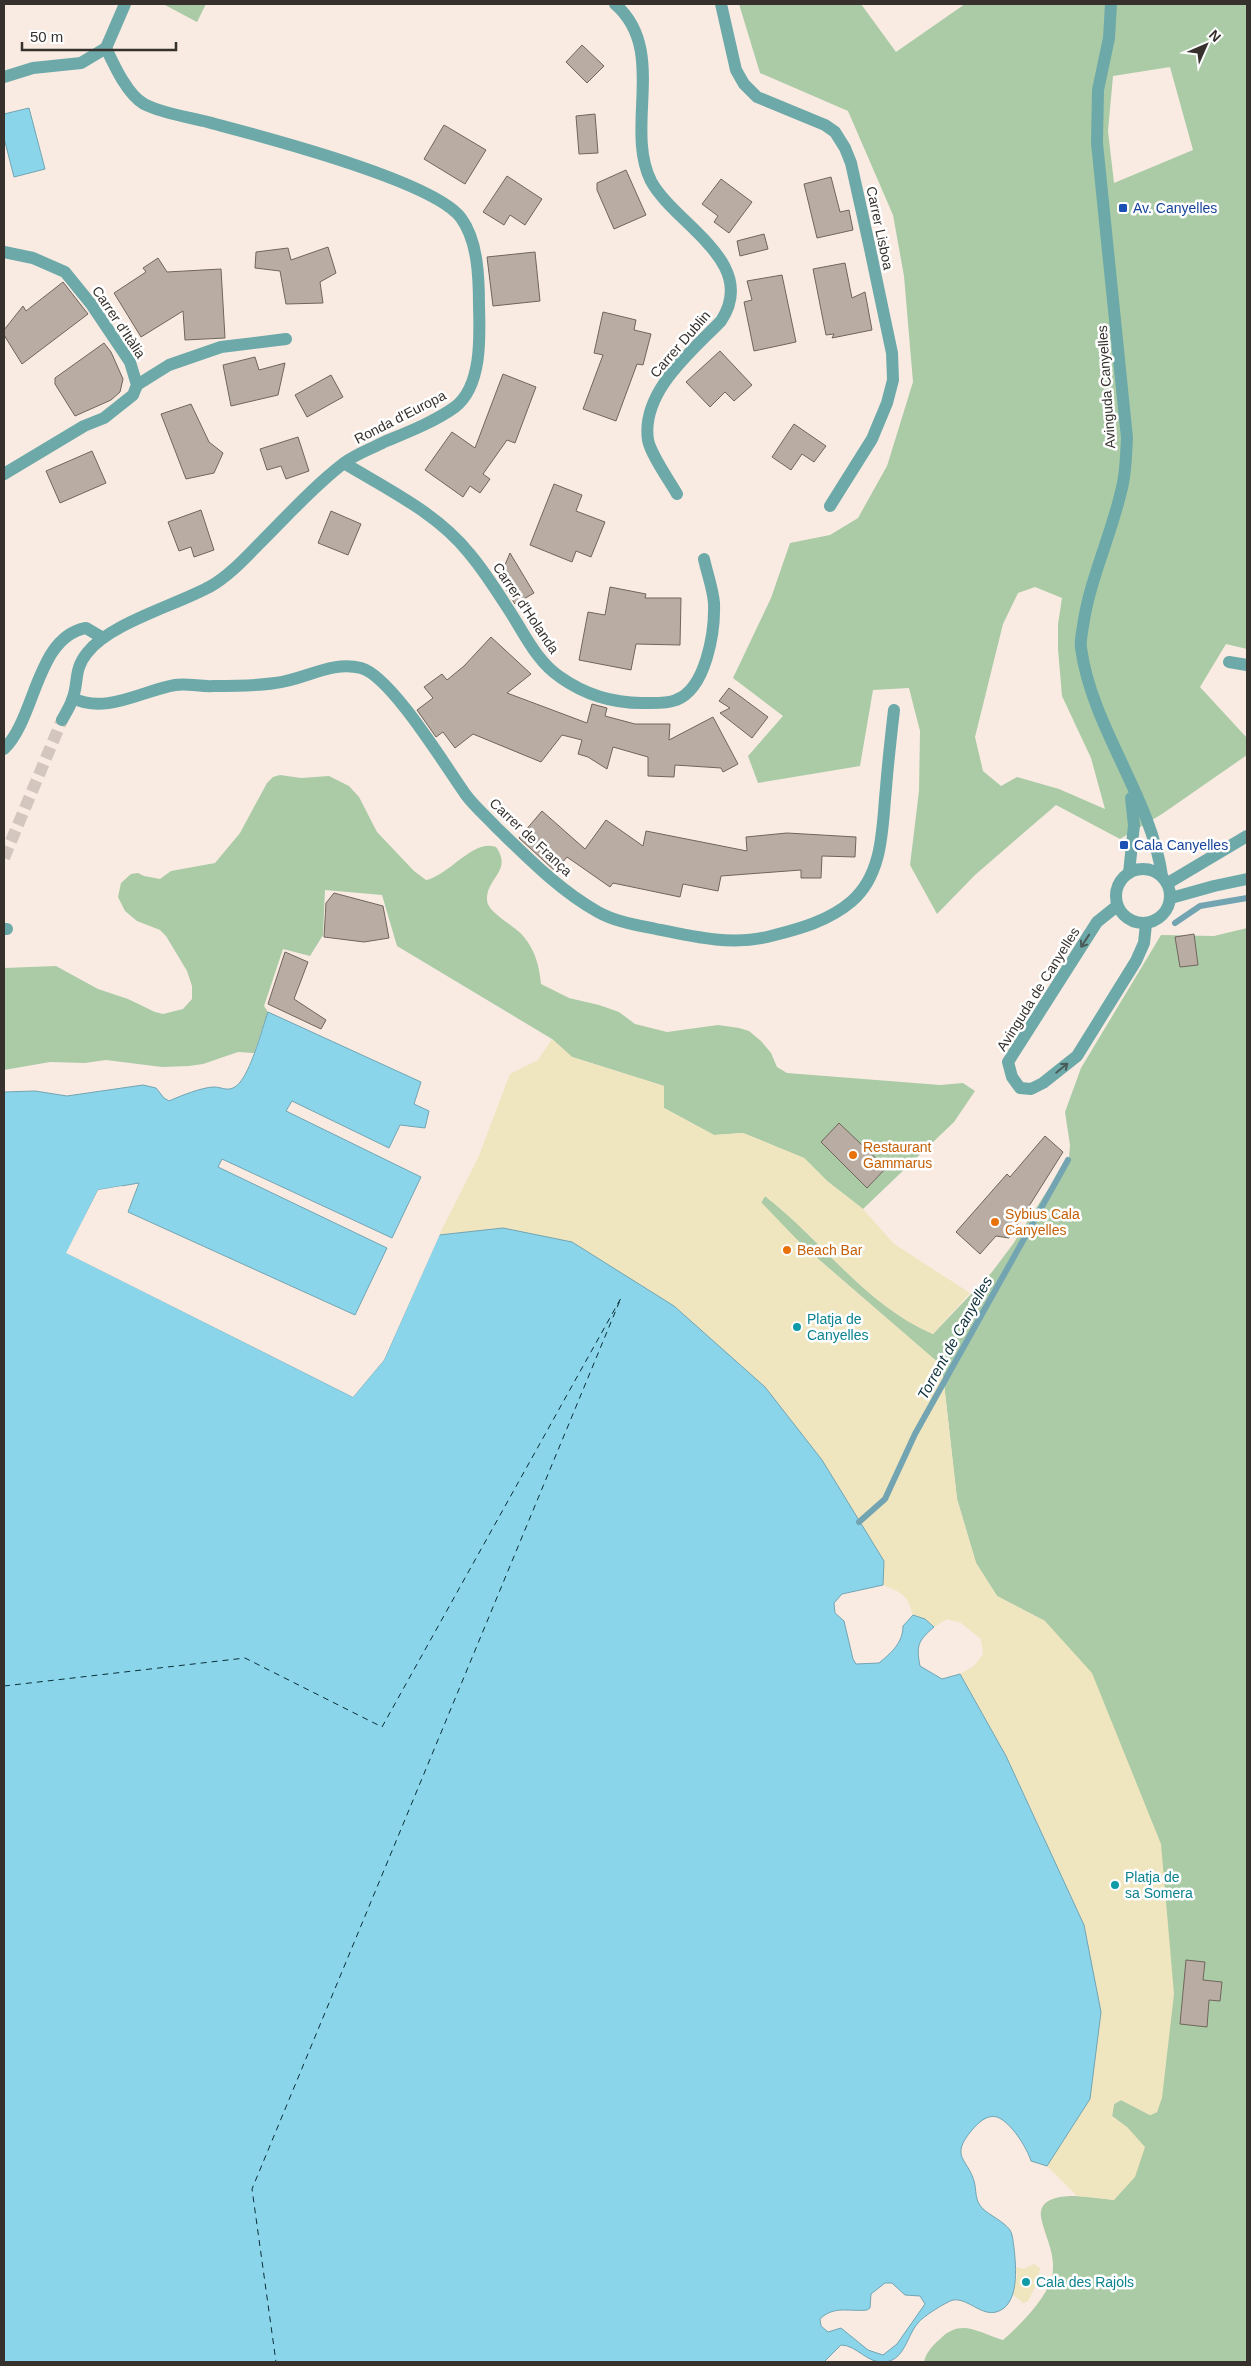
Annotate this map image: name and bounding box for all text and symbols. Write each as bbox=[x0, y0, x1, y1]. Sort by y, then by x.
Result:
scale bar bbox=[22, 20, 176, 52]
north arrow bbox=[1181, 20, 1231, 70]
text: N bbox=[1206, 27, 1224, 45]
text: 50 m bbox=[30, 28, 63, 45]
street label: Carrer Lisboa bbox=[863, 185, 897, 271]
place label: Av. Canyelles bbox=[1133, 200, 1217, 216]
marker: Av. Canyelles bbox=[1117, 202, 1129, 214]
street label: Carrer d'Itàlia bbox=[89, 283, 149, 361]
street label: Carrer Dublin bbox=[647, 307, 713, 381]
street label: Avinguda Canyelles bbox=[1094, 325, 1118, 449]
street label: Ronda d'Europa bbox=[351, 387, 449, 447]
street label: Carrer d'Holanda bbox=[490, 560, 562, 657]
street label: Carrer de França bbox=[487, 795, 576, 879]
place label: Cala Canyelles bbox=[1134, 837, 1228, 853]
marker: Cala Canyelles bbox=[1118, 839, 1130, 851]
street label: Avinguda de Canyelles bbox=[993, 924, 1083, 1054]
one-way arrow bbox=[1080, 934, 1090, 948]
one-way arrow bbox=[1055, 1062, 1068, 1073]
place label: Restaurant Gammarus bbox=[863, 1139, 932, 1171]
marker: Restaurant Gammarus bbox=[847, 1149, 859, 1161]
place label: Sybius Cala Canyelles bbox=[1005, 1206, 1080, 1238]
marker: Sybius Cala Canyelles bbox=[989, 1216, 1001, 1228]
place label: Beach Bar bbox=[797, 1242, 863, 1258]
marker: Beach Bar bbox=[781, 1244, 793, 1256]
water label: Torrent de Canyelles bbox=[914, 1273, 996, 1402]
place label: Platja de Canyelles bbox=[807, 1311, 868, 1343]
marker: Platja de Canyelles bbox=[791, 1321, 803, 1333]
place label: Platja de sa Somera bbox=[1125, 1869, 1193, 1901]
marker: Platja de sa Somera bbox=[1109, 1879, 1121, 1891]
place label: Cala des Rajols bbox=[1036, 2274, 1134, 2290]
marker: Cala des Rajols bbox=[1020, 2276, 1032, 2288]

